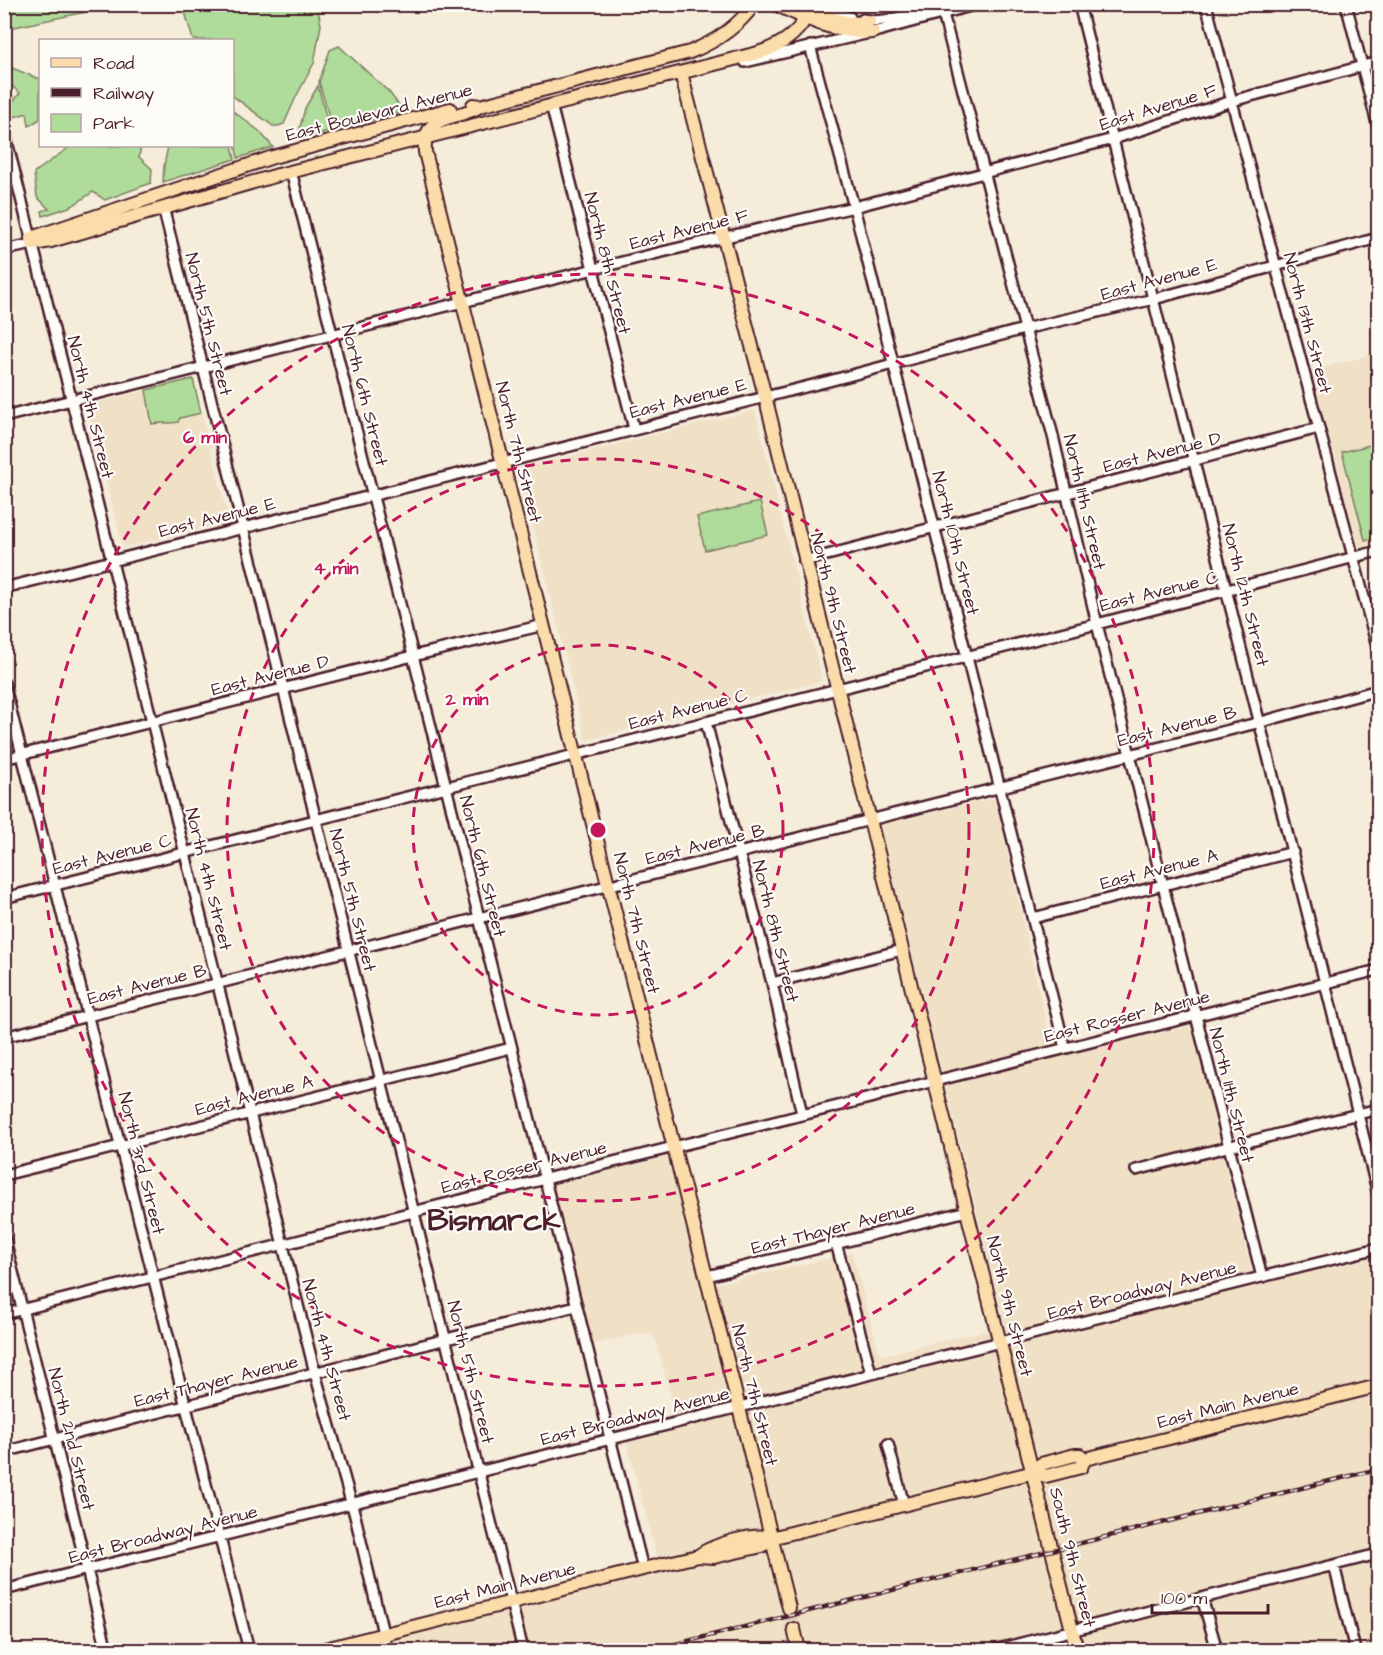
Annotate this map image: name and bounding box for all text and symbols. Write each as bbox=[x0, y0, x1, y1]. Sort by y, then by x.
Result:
legend bbox=[39, 39, 234, 147]
text: Road bbox=[93, 51, 134, 76]
street label: East Boulevard Avenue bbox=[283, 77, 475, 148]
street label: East Avenue F bbox=[1096, 78, 1220, 137]
text: Railway bbox=[93, 81, 154, 107]
text: Park bbox=[93, 111, 135, 136]
street label: North 8th Street bbox=[578, 190, 637, 337]
street label: East Avenue F bbox=[627, 203, 752, 256]
street label: North 5th Street bbox=[179, 250, 239, 399]
street label: North 13th Street bbox=[1277, 250, 1339, 397]
street label: East Avenue E bbox=[1098, 252, 1220, 307]
street label: North 6th Street bbox=[335, 322, 394, 469]
street label: North 4th Street bbox=[61, 333, 120, 482]
street label: East Avenue E bbox=[627, 372, 750, 425]
street label: North 7th Street bbox=[489, 379, 548, 526]
text: 6 min bbox=[183, 425, 227, 450]
street label: East Avenue D bbox=[1101, 426, 1224, 479]
street label: North 11th Street bbox=[1057, 432, 1112, 573]
street label: North 10th Street bbox=[926, 469, 986, 618]
street label: East Avenue E bbox=[156, 491, 279, 544]
street label: North 12th Street bbox=[1216, 521, 1276, 670]
street label: North 9th Street bbox=[804, 530, 863, 677]
text: 4 min bbox=[313, 556, 359, 581]
street label: East Avenue C bbox=[1097, 565, 1221, 618]
street label: East Avenue D bbox=[209, 649, 332, 702]
street label: East Avenue C bbox=[626, 683, 750, 736]
text: 2 min bbox=[444, 687, 489, 712]
street label: East Avenue B bbox=[1115, 700, 1239, 753]
street label: North 6th Street bbox=[453, 793, 512, 940]
street label: North 4th Street bbox=[179, 805, 238, 954]
street label: East Avenue B bbox=[643, 818, 767, 871]
centre of rings bbox=[588, 820, 608, 840]
street label: North 5th Street bbox=[323, 826, 383, 975]
street label: East Avenue C bbox=[50, 828, 174, 881]
street label: East Avenue A bbox=[1098, 843, 1221, 896]
street label: North 7th Street bbox=[607, 850, 666, 997]
street label: North 8th Street bbox=[746, 858, 805, 1005]
street label: East Avenue B bbox=[85, 958, 209, 1011]
street label: East Rosser Avenue bbox=[1042, 984, 1213, 1049]
street label: North 11th Street bbox=[1203, 1025, 1261, 1166]
street label: East Avenue A bbox=[193, 1069, 316, 1122]
street label: North 3rd Street bbox=[112, 1089, 171, 1238]
street label: East Rosser Avenue bbox=[439, 1135, 610, 1200]
street label: East Thayer Avenue bbox=[749, 1196, 918, 1262]
district label: Bismarck bbox=[427, 1200, 561, 1242]
street label: North 9th Street bbox=[980, 1233, 1039, 1380]
street label: East Broadway Avenue bbox=[1045, 1255, 1240, 1327]
street label: North 4th Street bbox=[296, 1276, 358, 1425]
street label: North 5th Street bbox=[441, 1298, 501, 1447]
street label: North 7th Street bbox=[725, 1322, 784, 1469]
street label: East Thayer Avenue bbox=[132, 1349, 301, 1415]
street label: North 2nd Street bbox=[42, 1365, 101, 1514]
street label: East Main Avenue bbox=[1155, 1376, 1302, 1435]
street label: East Broadway Avenue bbox=[538, 1381, 733, 1453]
street label: South 9th Street bbox=[1043, 1485, 1102, 1630]
street label: East Broadway Avenue bbox=[66, 1499, 261, 1571]
street label: East Main Avenue bbox=[432, 1556, 579, 1615]
scale bar bbox=[1152, 1577, 1268, 1615]
text: 100 m bbox=[1161, 1586, 1207, 1611]

